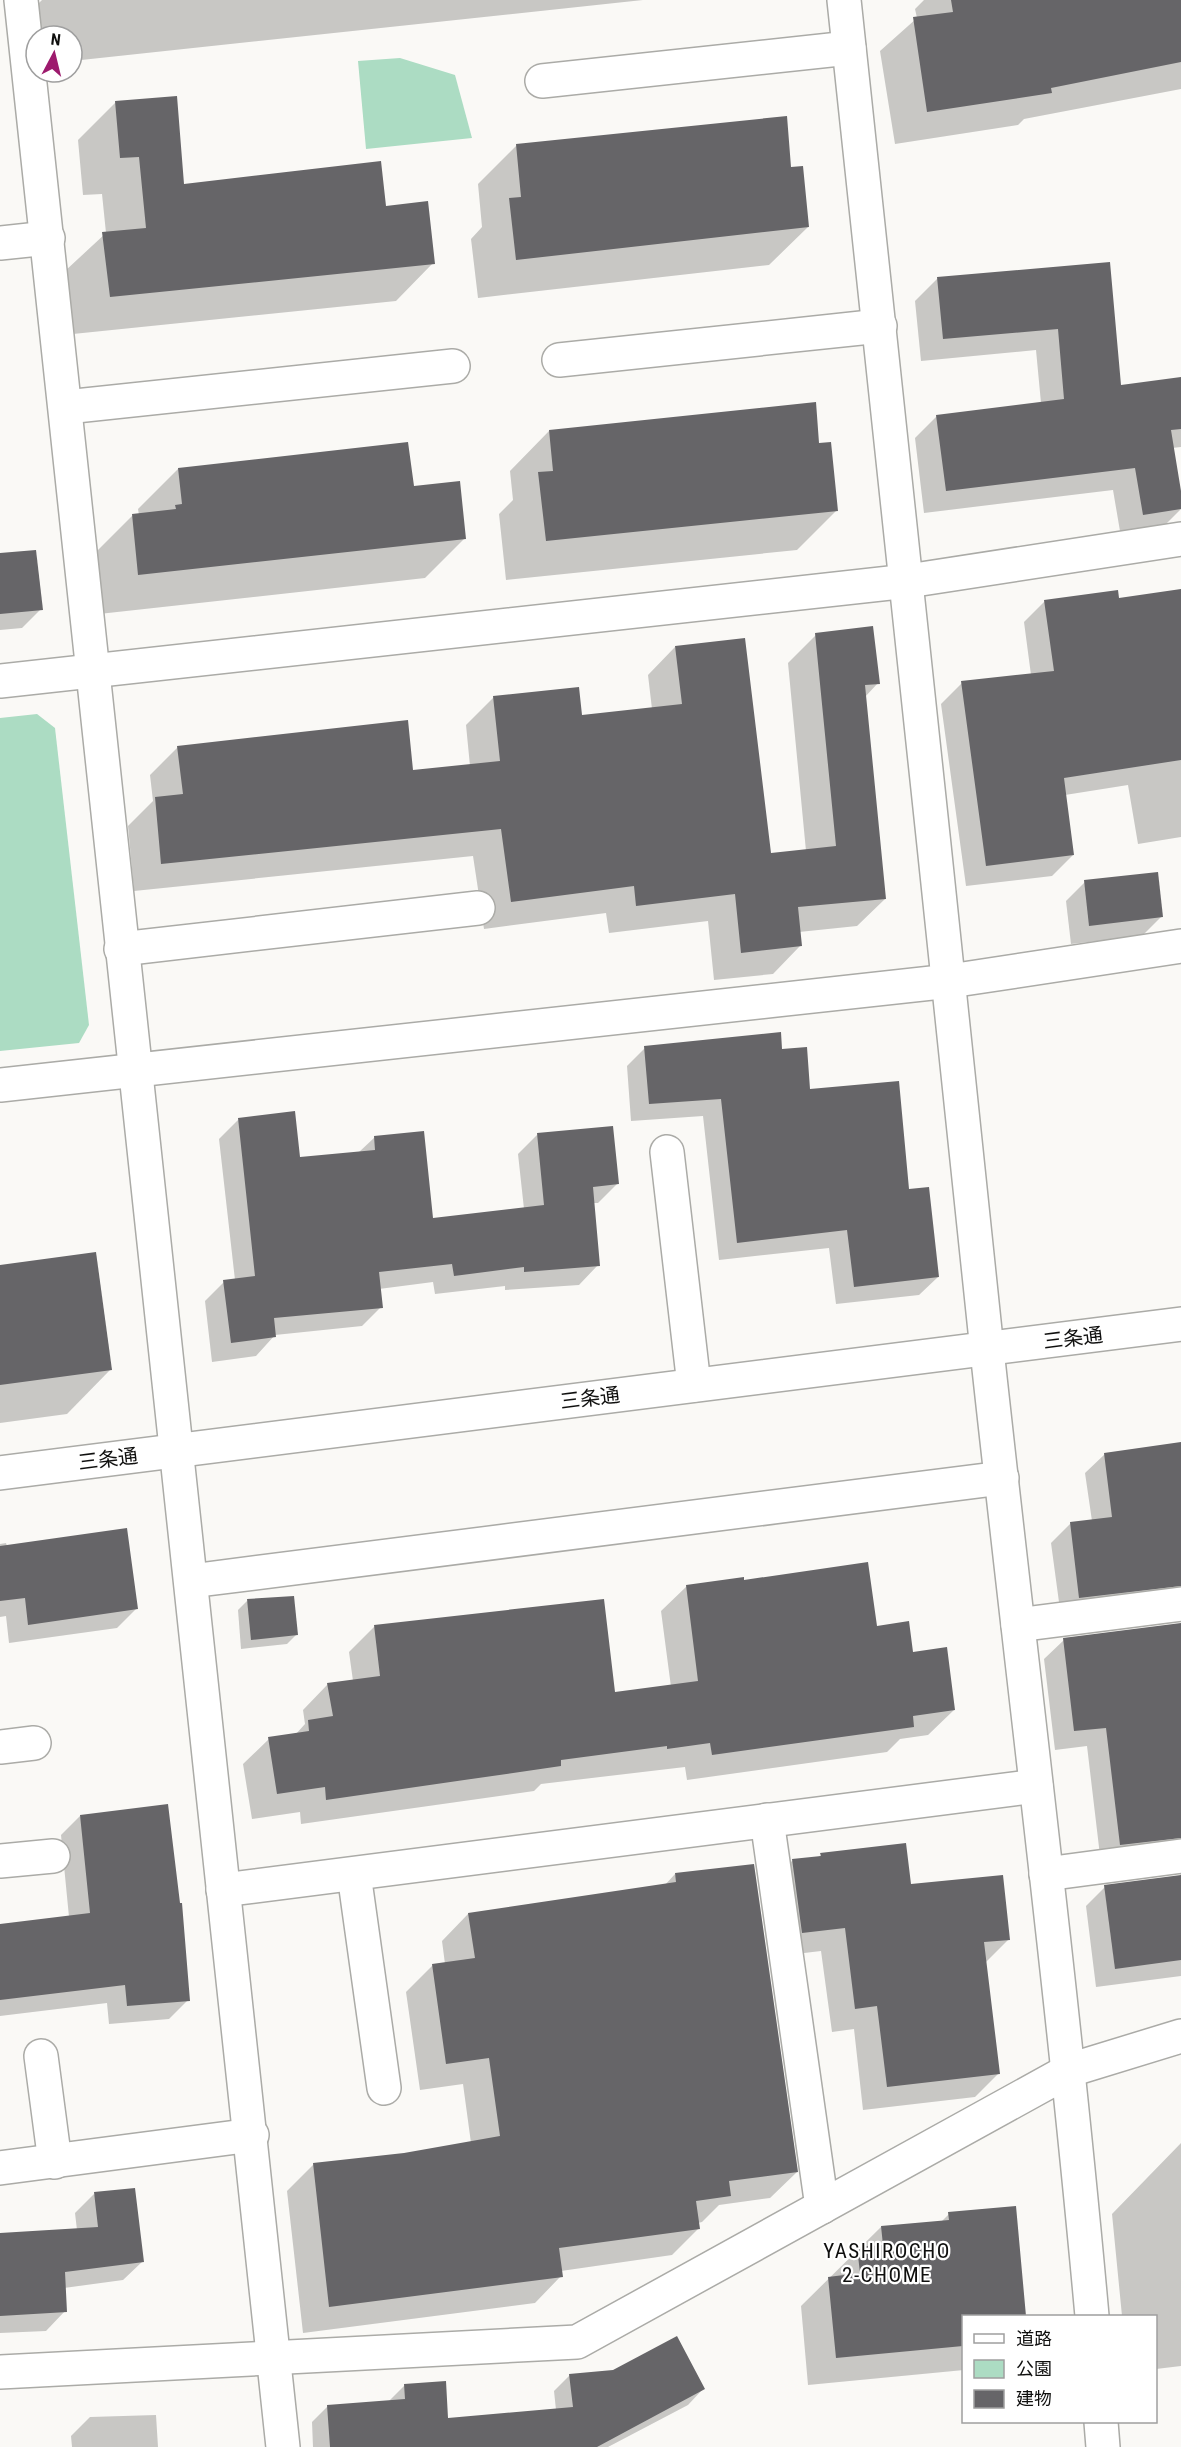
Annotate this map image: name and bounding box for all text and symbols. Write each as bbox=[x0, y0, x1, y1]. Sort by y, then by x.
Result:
north arrow bbox=[24, 24, 84, 84]
text: N bbox=[50, 30, 62, 50]
street label: 三条通 bbox=[1042, 1322, 1104, 1354]
street label: 三条通 bbox=[559, 1382, 621, 1414]
street label: 三条通 bbox=[77, 1443, 139, 1475]
district label: YASHIROCHO 2-CHOME bbox=[823, 2239, 951, 2287]
legend bbox=[962, 2315, 1157, 2423]
text: 道路 bbox=[1016, 2328, 1052, 2349]
text: 公園 bbox=[1016, 2358, 1052, 2379]
text: 建物 bbox=[1016, 2388, 1052, 2409]

